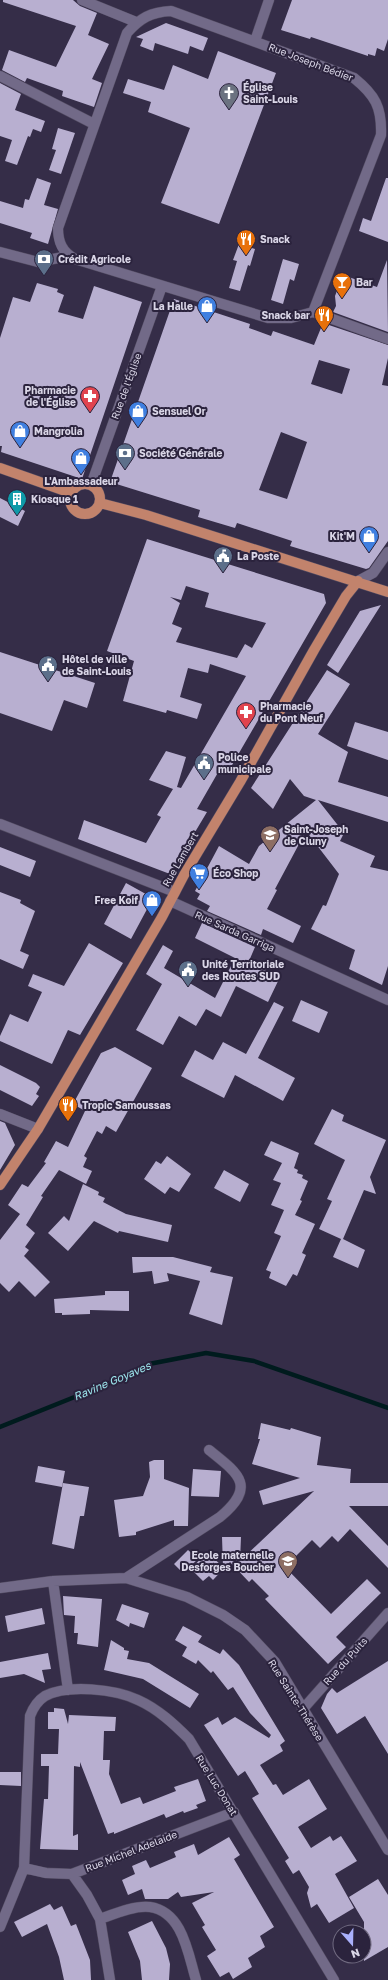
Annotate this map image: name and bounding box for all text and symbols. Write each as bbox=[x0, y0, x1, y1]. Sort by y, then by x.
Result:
street label: Rue Joseph Bédier bbox=[267, 40, 355, 84]
place label: Église Saint-Louis bbox=[243, 81, 298, 105]
church icon: Église Saint-Louis bbox=[218, 82, 240, 110]
restaurant icon: Snack bbox=[235, 228, 257, 256]
place label: Snack bbox=[260, 233, 290, 245]
bank icon: Crédit Agricole bbox=[33, 248, 55, 276]
place label: Crédit Agricole bbox=[58, 253, 131, 265]
bar icon: Bar bbox=[331, 271, 353, 299]
place label: Bar bbox=[356, 276, 373, 288]
shop icon: La Halle bbox=[196, 295, 218, 323]
place label: La Halle bbox=[153, 300, 193, 312]
restaurant icon: Snack bar bbox=[313, 304, 335, 332]
place label: Snack bar bbox=[262, 309, 310, 321]
street label: Rue de l'Église bbox=[108, 351, 144, 421]
place label: Pharmacie de l'Église bbox=[25, 384, 76, 408]
pharmacy icon: Pharmacie de l'Église bbox=[79, 385, 101, 413]
shop icon: Sensuel Or bbox=[127, 400, 149, 428]
place label: Sensuel Or bbox=[152, 405, 206, 417]
shop icon: Mangrolia bbox=[9, 420, 31, 448]
place label: Mangrolia bbox=[34, 425, 83, 437]
bank icon: Société Générale bbox=[114, 442, 136, 470]
shop icon: L'Ambassadeur bbox=[70, 447, 92, 475]
place label: Société Générale bbox=[139, 447, 222, 459]
place label: L'Ambassadeur bbox=[44, 475, 118, 487]
building icon: Kiosque 1 bbox=[6, 488, 28, 516]
place label: Kiosque 1 bbox=[31, 493, 78, 505]
shop icon: Kit'M bbox=[358, 525, 380, 553]
place label: Kit'M bbox=[330, 530, 355, 542]
public building icon: La Poste bbox=[212, 545, 234, 573]
place label: La Poste bbox=[237, 550, 279, 562]
place label: Hôtel de ville de Saint-Louis bbox=[62, 653, 132, 677]
public building icon: Hôtel de ville de Saint-Louis bbox=[37, 654, 59, 682]
place label: Pharmacie du Pont Neuf bbox=[260, 700, 323, 724]
pharmacy icon: Pharmacie du Pont Neuf bbox=[235, 701, 257, 729]
place label: Police municipale bbox=[218, 751, 271, 775]
public building icon: Police municipale bbox=[193, 752, 215, 780]
place label: Saint-Joseph de Cluny bbox=[284, 823, 348, 847]
school or university icon: Saint-Joseph de Cluny bbox=[259, 824, 281, 852]
street label: Rue Lambert bbox=[159, 829, 201, 889]
supermarket icon: Éco Shop bbox=[188, 862, 210, 890]
place label: Éco Shop bbox=[213, 867, 258, 879]
shop icon: Free Koif bbox=[141, 889, 163, 917]
place label: Free Koif bbox=[95, 894, 138, 906]
street label: Rue Sarda Garriga bbox=[193, 908, 277, 954]
place label: Unité Territoriale des Routes SUD bbox=[202, 958, 284, 982]
public building icon: Unité Territoriale des Routes SUD bbox=[177, 959, 199, 987]
restaurant icon: Tropic Samoussas bbox=[57, 1094, 79, 1122]
place label: Tropic Samoussas bbox=[82, 1099, 171, 1111]
water label: Ravine Goyaves bbox=[71, 1358, 154, 1404]
place label: Ecole maternelle Desforges Boucher bbox=[181, 1549, 274, 1573]
school or university icon: Ecole maternelle Desforges Boucher bbox=[277, 1550, 299, 1578]
street label: Rue du Puits bbox=[320, 1635, 370, 1687]
street label: Rue Sainte-Thérèse bbox=[266, 1657, 326, 1743]
street label: Rue Luc Donat bbox=[194, 1752, 240, 1818]
street label: Rue Michel Adelaide bbox=[83, 1828, 179, 1874]
north arrow bbox=[332, 1924, 372, 1964]
text: N bbox=[349, 1946, 362, 1961]

